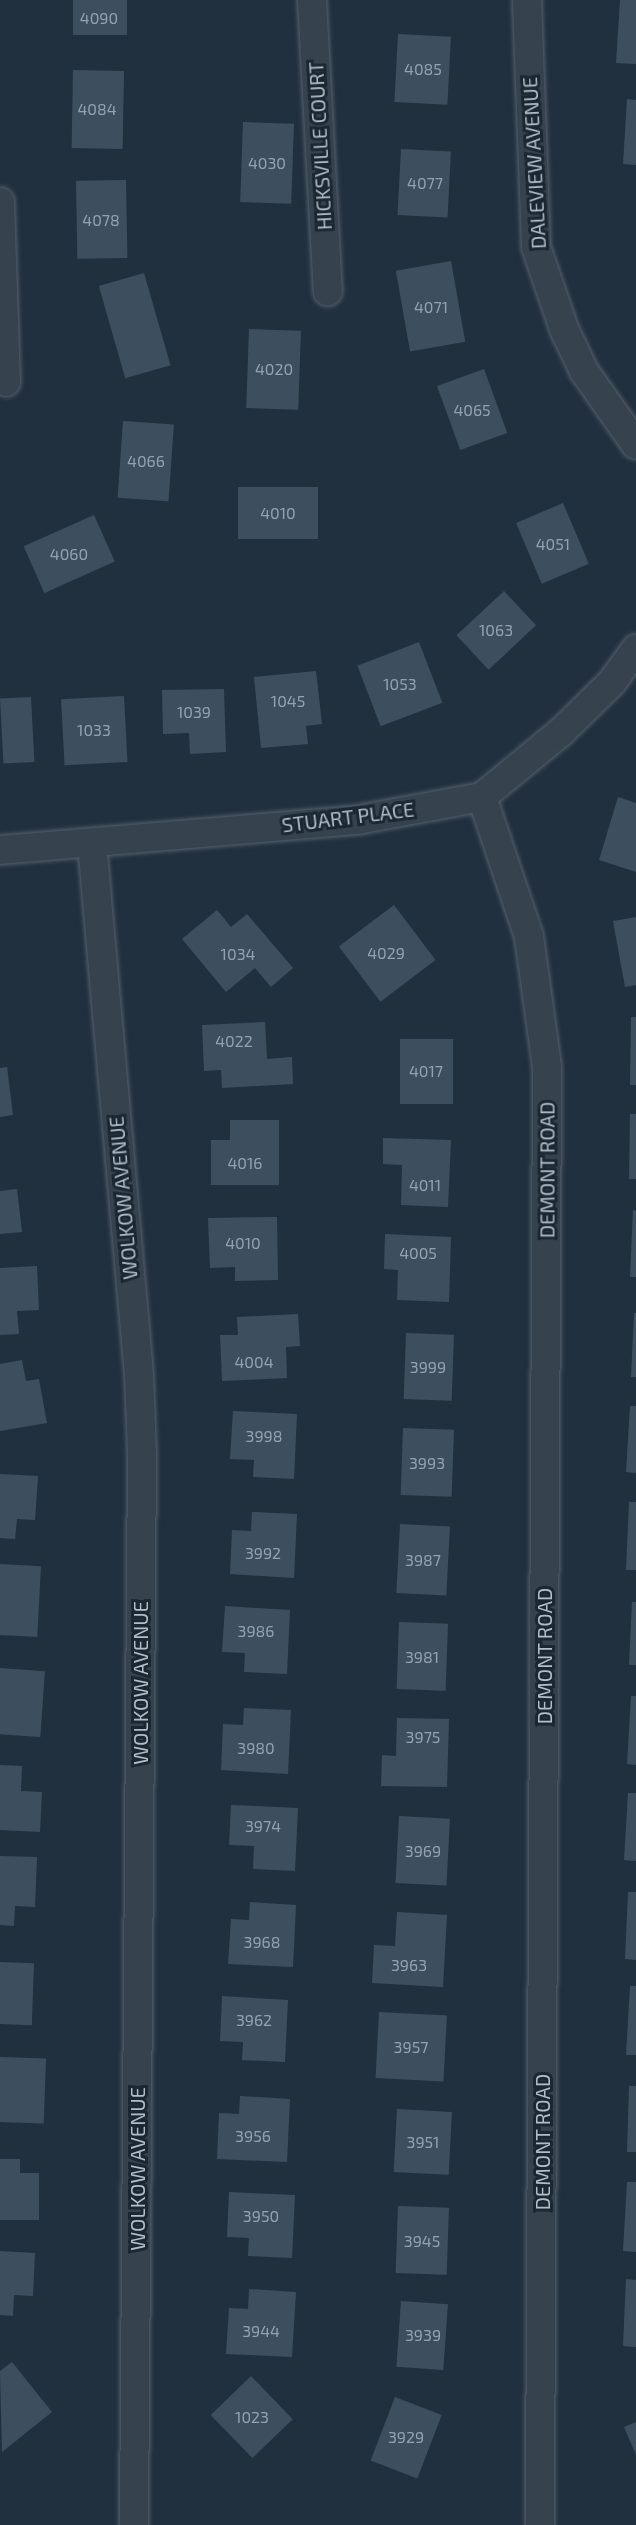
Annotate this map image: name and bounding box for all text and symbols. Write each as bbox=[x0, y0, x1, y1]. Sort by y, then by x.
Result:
house number: 4090 bbox=[80, 8, 118, 28]
house number: 4085 bbox=[404, 59, 442, 79]
street label: HICKSVILLE COURT bbox=[304, 61, 336, 231]
street label: DALEVIEW AVENUE bbox=[517, 76, 551, 250]
house number: 4084 bbox=[77, 99, 117, 119]
house number: 4030 bbox=[248, 153, 286, 173]
house number: 4077 bbox=[407, 173, 443, 193]
house number: 4078 bbox=[82, 210, 120, 230]
house number: 4071 bbox=[414, 297, 448, 317]
house number: 4020 bbox=[255, 359, 293, 379]
house number: 4065 bbox=[453, 400, 491, 420]
house number: 4066 bbox=[127, 451, 165, 471]
house number: 4010 bbox=[260, 503, 296, 523]
house number: 4051 bbox=[536, 534, 570, 554]
house number: 4060 bbox=[50, 544, 88, 564]
house number: 1063 bbox=[479, 620, 513, 640]
house number: 1053 bbox=[383, 674, 417, 694]
house number: 1045 bbox=[271, 691, 305, 711]
house number: 1039 bbox=[177, 702, 211, 722]
house number: 1033 bbox=[77, 720, 111, 740]
street label: STUART PLACE bbox=[280, 797, 416, 837]
house number: 4029 bbox=[367, 943, 405, 963]
house number: 1034 bbox=[221, 944, 255, 964]
house number: 4022 bbox=[215, 1031, 253, 1051]
house number: 4017 bbox=[409, 1061, 443, 1081]
street label: DEMONT ROAD bbox=[535, 1102, 559, 1238]
street label: WOLKOW AVENUE bbox=[104, 1115, 142, 1281]
house number: 4016 bbox=[227, 1153, 263, 1173]
house number: 4011 bbox=[409, 1175, 441, 1195]
house number: 4010 bbox=[225, 1233, 261, 1253]
house number: 4005 bbox=[399, 1243, 437, 1263]
house number: 4004 bbox=[235, 1352, 273, 1372]
house number: 3999 bbox=[410, 1357, 446, 1377]
house number: 3998 bbox=[246, 1426, 282, 1446]
house number: 3993 bbox=[409, 1453, 445, 1473]
house number: 3992 bbox=[245, 1543, 281, 1563]
house number: 3987 bbox=[405, 1550, 441, 1570]
street label: DEMONT ROAD bbox=[532, 1588, 556, 1724]
street label: WOLKOW AVENUE bbox=[128, 1601, 152, 1765]
house number: 3986 bbox=[238, 1621, 274, 1641]
house number: 3981 bbox=[405, 1647, 439, 1667]
house number: 3975 bbox=[406, 1727, 440, 1747]
house number: 3980 bbox=[237, 1738, 275, 1758]
house number: 3974 bbox=[245, 1816, 281, 1836]
house number: 3969 bbox=[405, 1841, 441, 1861]
house number: 3968 bbox=[244, 1932, 280, 1952]
house number: 3963 bbox=[391, 1955, 427, 1975]
house number: 3962 bbox=[236, 2010, 272, 2030]
house number: 3957 bbox=[394, 2037, 428, 2057]
street label: DEMONT ROAD bbox=[530, 2074, 554, 2210]
street label: WOLKOW AVENUE bbox=[125, 2087, 149, 2251]
house number: 3956 bbox=[235, 2126, 271, 2146]
house number: 3951 bbox=[407, 2132, 439, 2152]
house number: 3950 bbox=[243, 2206, 279, 2226]
house number: 3945 bbox=[404, 2231, 440, 2251]
house number: 3944 bbox=[242, 2321, 280, 2341]
house number: 3939 bbox=[405, 2325, 441, 2345]
house number: 1023 bbox=[235, 2407, 269, 2427]
house number: 3929 bbox=[388, 2427, 424, 2447]

